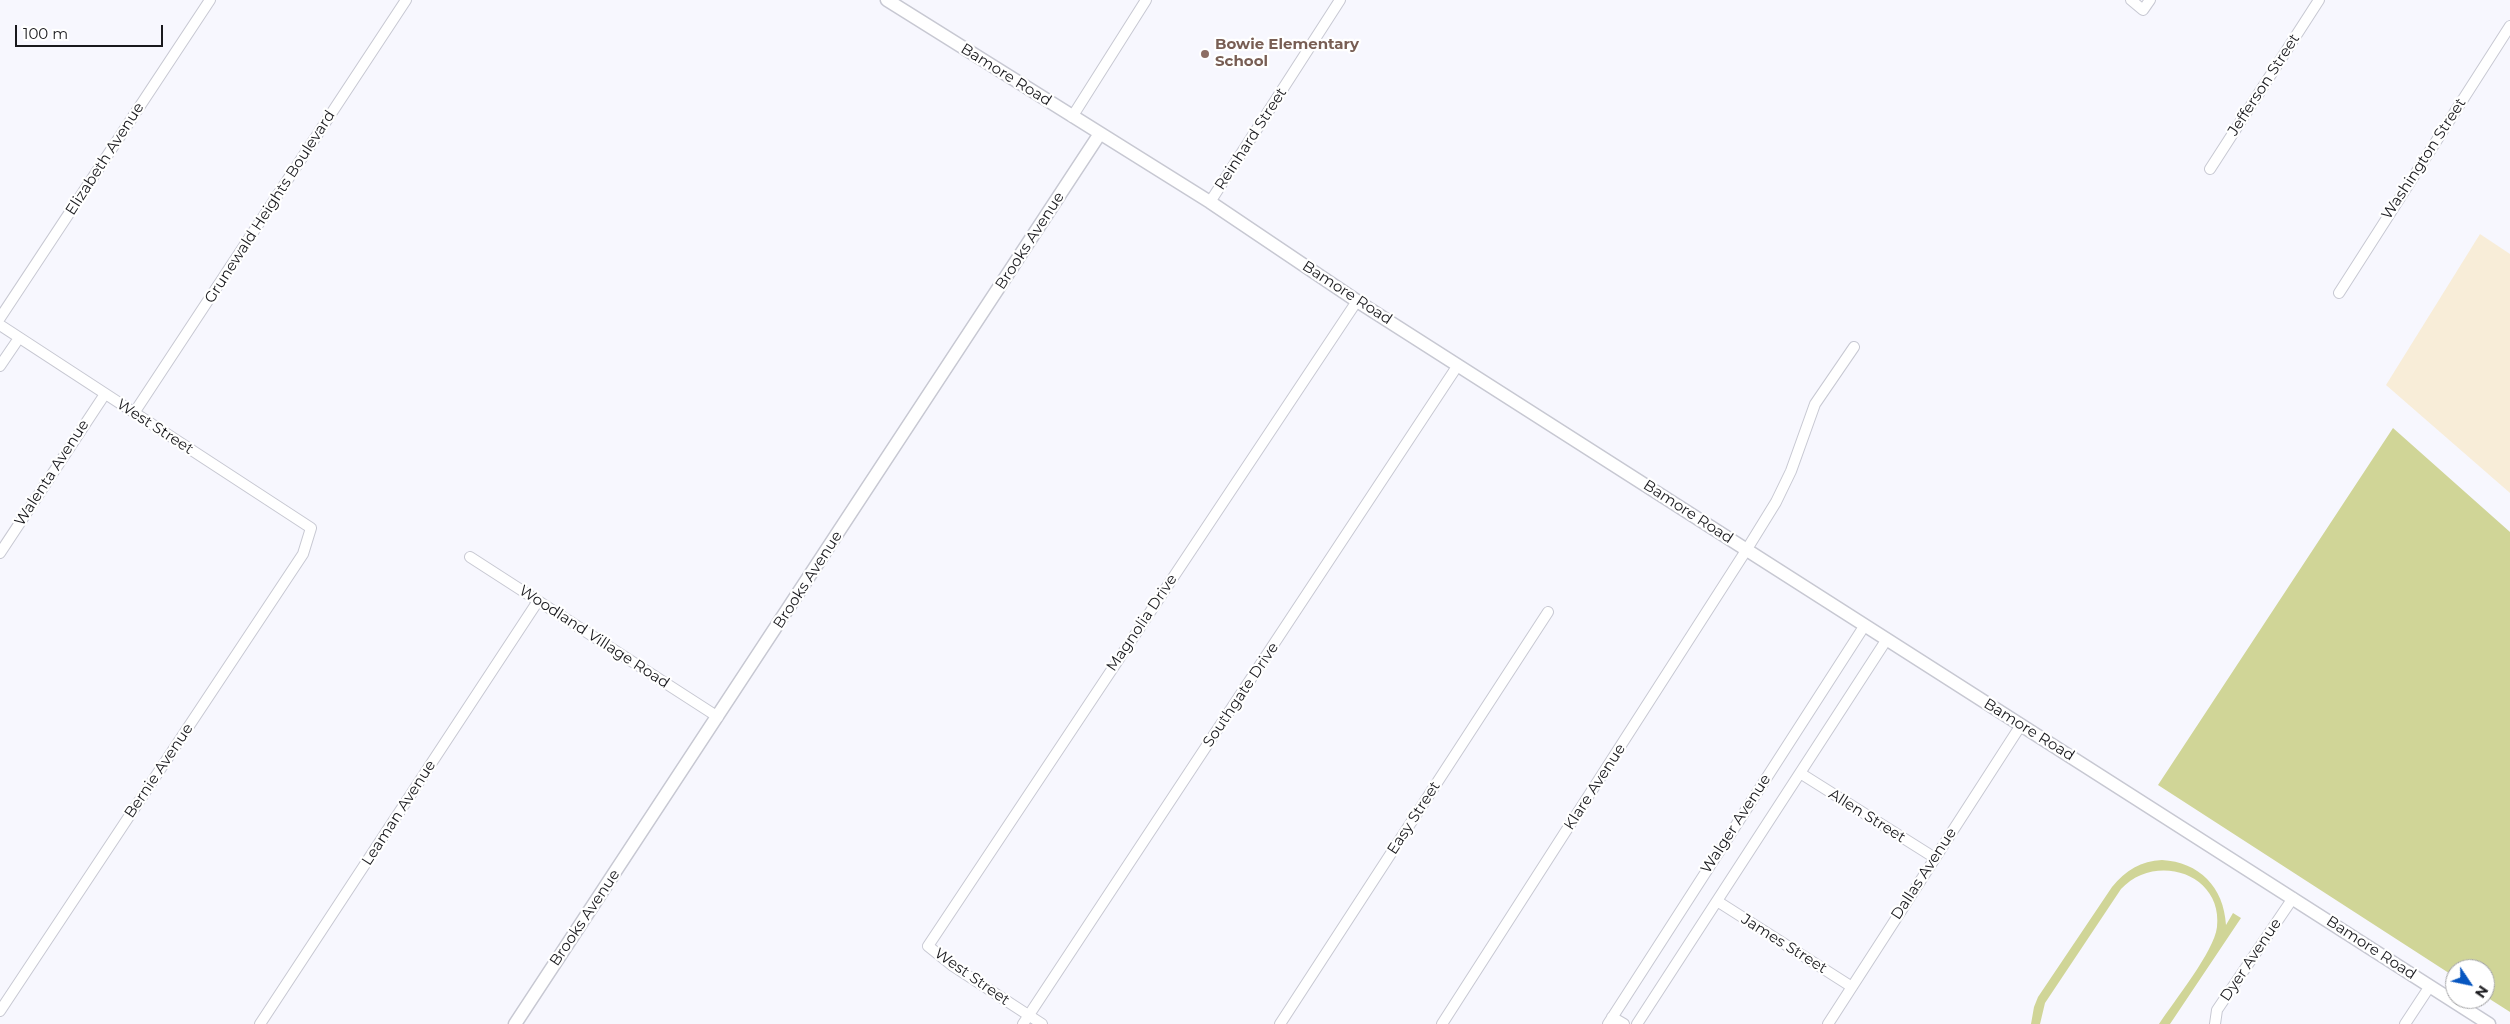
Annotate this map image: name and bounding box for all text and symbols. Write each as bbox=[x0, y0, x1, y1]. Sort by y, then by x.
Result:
scale bar bbox=[18, 15, 165, 47]
text: 100 m bbox=[23, 24, 68, 43]
street label: Jefferson Street bbox=[2224, 31, 2304, 139]
place label: Bowie Elementary School bbox=[1215, 36, 1359, 71]
street label: Bamore Road bbox=[957, 40, 1055, 110]
marker: Bowie Elementary School bbox=[1199, 48, 1211, 60]
street label: Reinhard Street bbox=[1211, 84, 1291, 194]
street label: Washington Street bbox=[2378, 95, 2470, 223]
street label: Elizabeth Avenue bbox=[62, 99, 148, 219]
street label: Grunewald Heights Boulevard bbox=[201, 107, 339, 307]
street label: Brooks Avenue bbox=[992, 189, 1068, 293]
street label: Bamore Road bbox=[1299, 257, 1395, 329]
street label: West Street bbox=[113, 396, 197, 458]
street label: Walenta Avenue bbox=[11, 416, 93, 530]
street label: Bamore Road bbox=[1640, 476, 1736, 548]
street label: Brooks Avenue bbox=[770, 528, 846, 632]
street label: Magnolia Drive bbox=[1103, 571, 1181, 675]
street label: Woodland Village Road bbox=[515, 582, 673, 692]
street label: Southgate Drive bbox=[1199, 639, 1283, 751]
street label: Bamore Road bbox=[1980, 695, 2078, 765]
street label: Bernie Avenue bbox=[121, 720, 197, 822]
street label: Klare Avenue bbox=[1560, 741, 1630, 833]
street label: Leaman Avenue bbox=[358, 757, 440, 869]
street label: Walger Avenue bbox=[1697, 771, 1775, 877]
street label: Easy Street bbox=[1384, 778, 1444, 858]
street label: Allen Street bbox=[1825, 785, 1909, 847]
street label: Dallas Avenue bbox=[1888, 825, 1960, 923]
street label: Brooks Avenue bbox=[546, 866, 624, 970]
street label: James Street bbox=[1738, 910, 1830, 978]
street label: Bamore Road bbox=[2323, 912, 2419, 984]
street label: Dyer Avenue bbox=[2217, 915, 2285, 1005]
street label: West Street bbox=[931, 945, 1013, 1009]
north arrow bbox=[2445, 959, 2495, 1009]
text: N bbox=[2471, 982, 2492, 1002]

